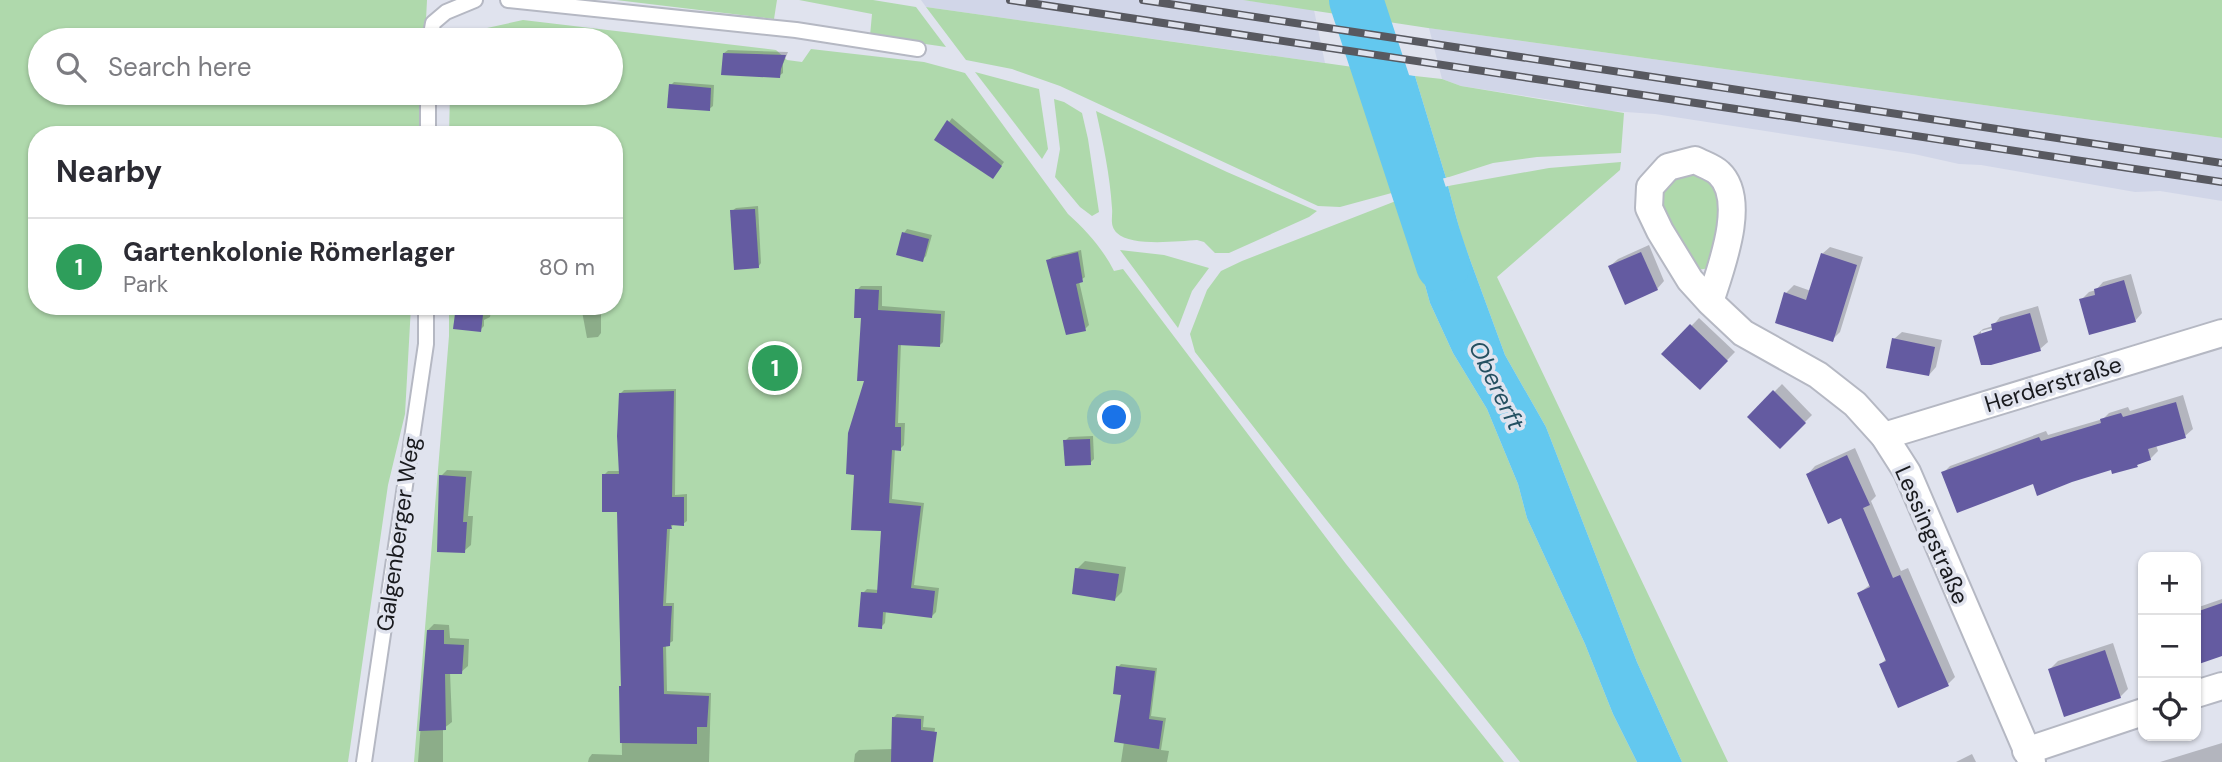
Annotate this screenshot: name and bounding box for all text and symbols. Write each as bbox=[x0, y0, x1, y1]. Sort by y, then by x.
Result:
search box bbox=[28, 28, 623, 105]
icon: search bbox=[52, 48, 90, 86]
text: Search here bbox=[108, 50, 251, 84]
text: Nearby bbox=[56, 152, 162, 191]
text: Gartenkolonie Römerlager bbox=[123, 235, 455, 269]
text: 1 bbox=[75, 252, 83, 282]
text: 80 m bbox=[539, 252, 595, 282]
text: Park bbox=[123, 269, 168, 299]
water label: Obererft bbox=[1462, 335, 1532, 436]
pin: 1 bbox=[752, 342, 798, 394]
street label: Herderstraße bbox=[1981, 349, 2125, 419]
your location bbox=[1097, 400, 1131, 434]
street label: Galgenberger Weg bbox=[369, 435, 427, 633]
street label: Lessingstraße bbox=[1888, 461, 1976, 609]
map controls bbox=[2138, 552, 2201, 741]
button: + bbox=[2138, 552, 2201, 615]
button: − bbox=[2138, 615, 2201, 678]
button: locate bbox=[2138, 678, 2201, 741]

